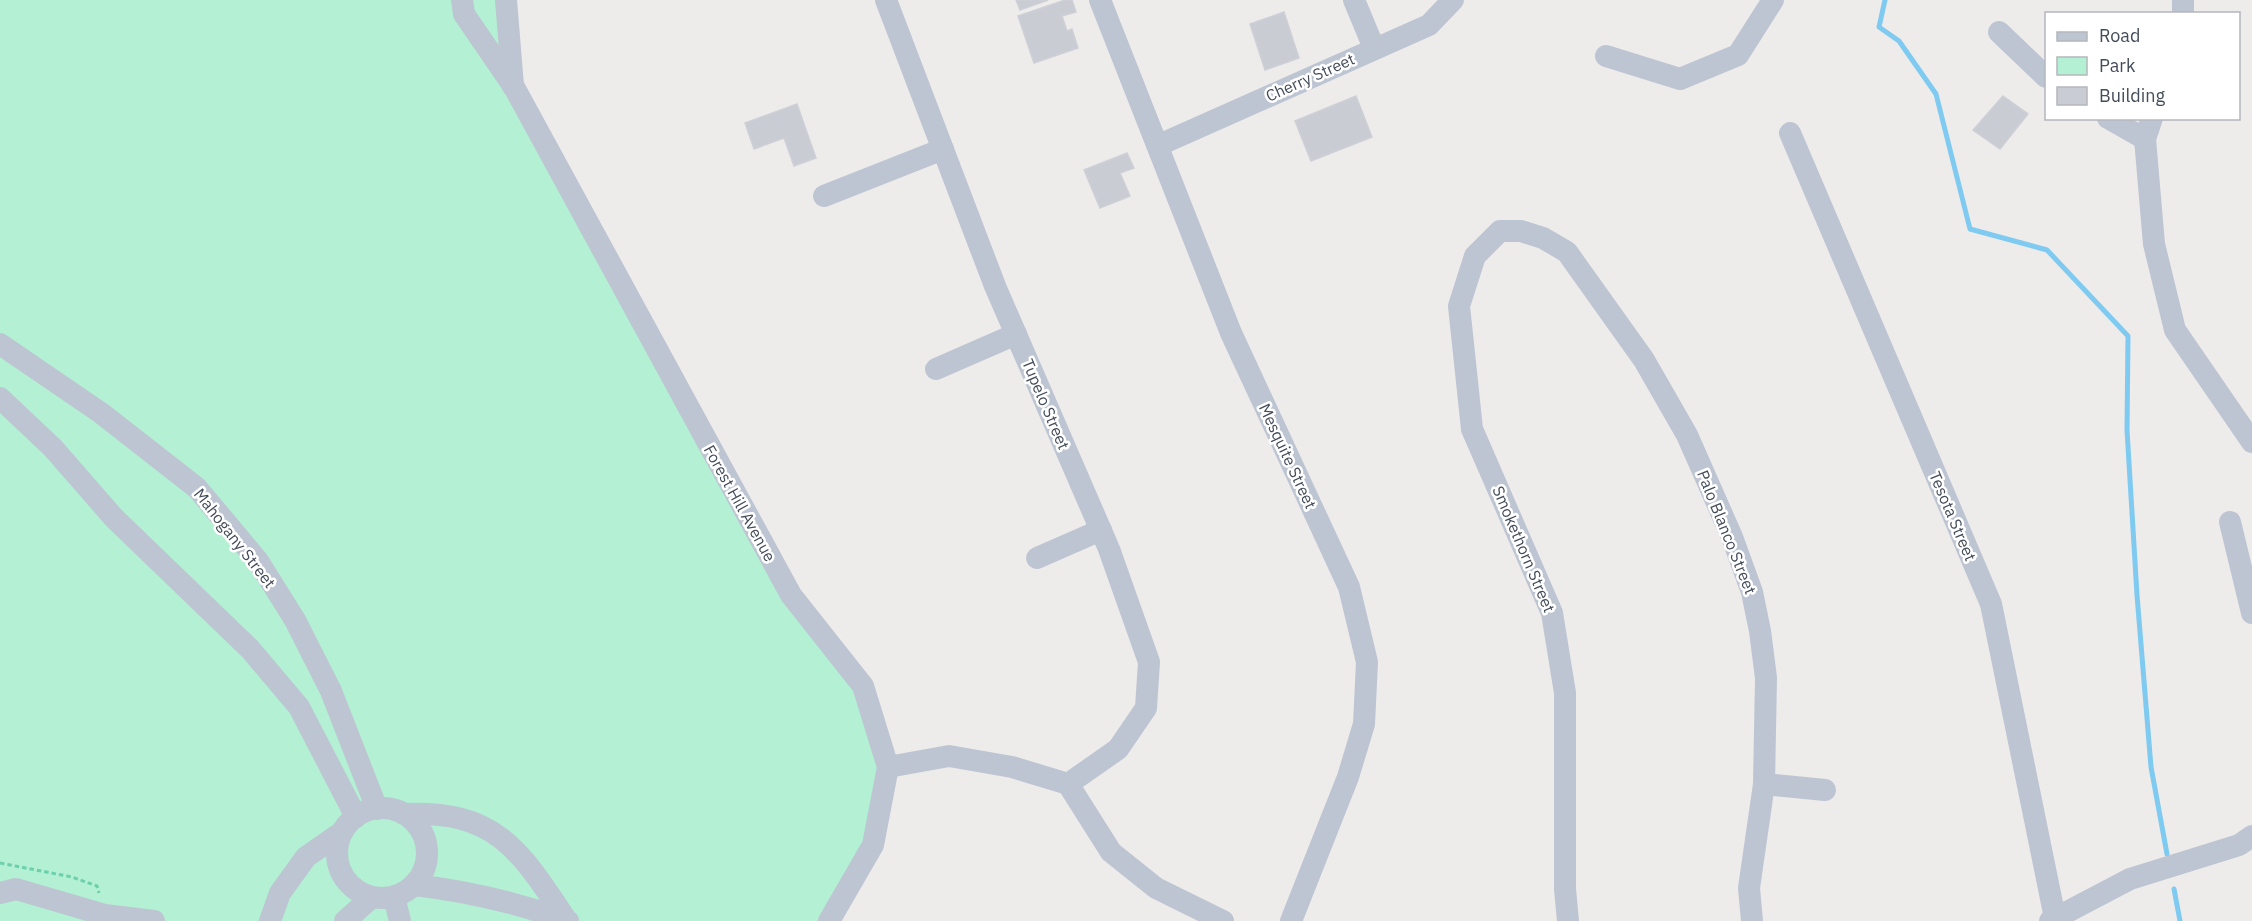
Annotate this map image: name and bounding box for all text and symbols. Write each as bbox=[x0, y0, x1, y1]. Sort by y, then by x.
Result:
legend bbox=[2045, 12, 2240, 120]
text: Road bbox=[2099, 24, 2140, 47]
street label: Cherry Street bbox=[1262, 48, 1358, 106]
text: Park bbox=[2099, 54, 2136, 77]
text: Building bbox=[2099, 84, 2166, 107]
street label: Tupelo Street bbox=[1018, 356, 1074, 452]
street label: Mesquite Street bbox=[1255, 400, 1321, 512]
street label: Forest Hill Avenue bbox=[700, 441, 780, 565]
street label: Palo Blanco Street bbox=[1693, 467, 1761, 597]
street label: Tesota Street bbox=[1925, 468, 1981, 564]
street label: Smokethorn Street bbox=[1488, 483, 1560, 615]
street label: Mahogany Street bbox=[190, 484, 280, 592]

